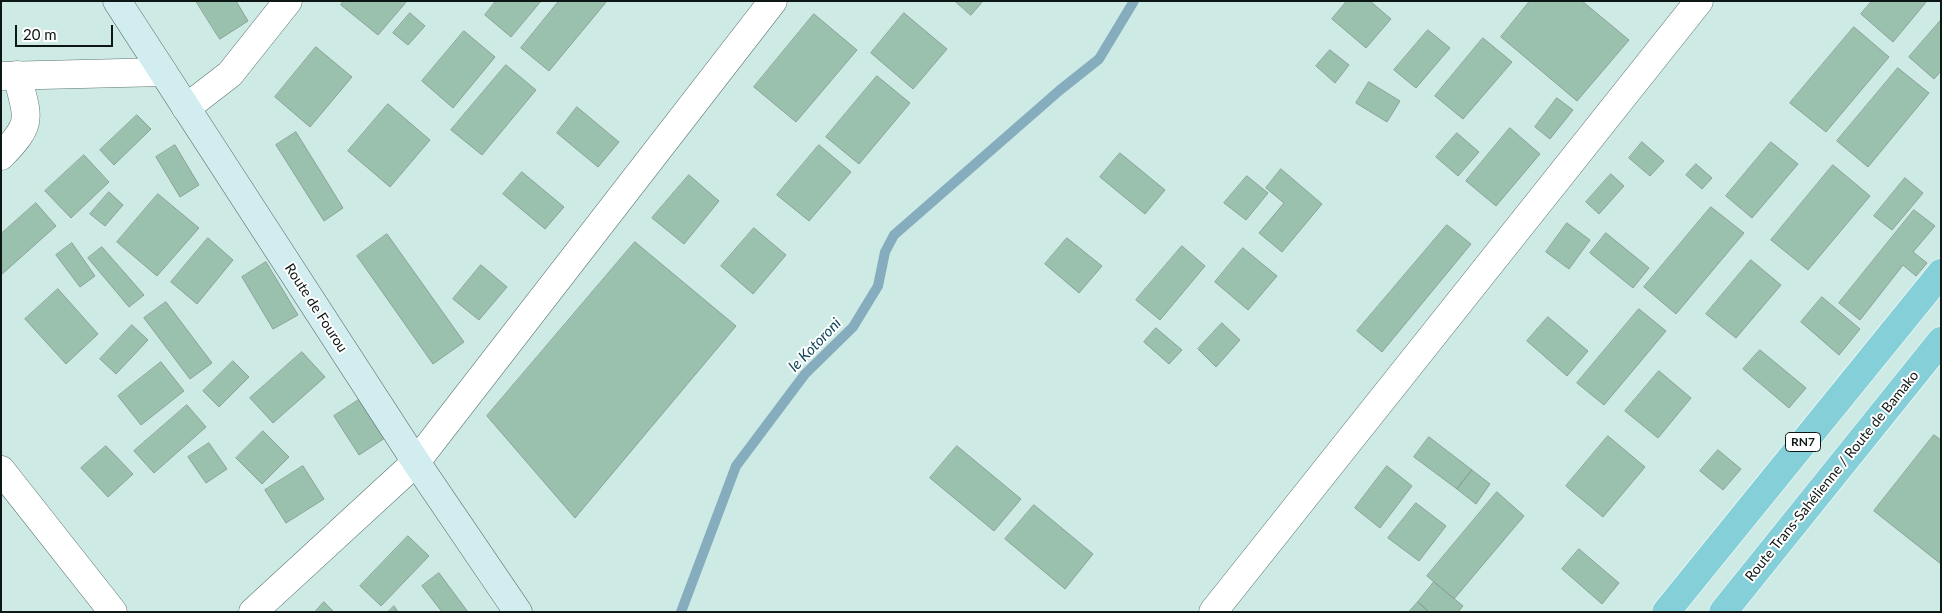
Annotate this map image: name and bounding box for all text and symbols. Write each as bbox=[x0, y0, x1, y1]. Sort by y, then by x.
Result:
scale bar bbox=[18, 15, 115, 47]
text: 20 m bbox=[23, 25, 57, 43]
street label: Route de Fourou bbox=[281, 260, 351, 356]
water label: le Kotoroni bbox=[785, 315, 845, 375]
street label: Route Trans-Sahélienne / Route de Bamako bbox=[1742, 367, 1922, 585]
road number: RN7 bbox=[1786, 432, 1820, 452]

